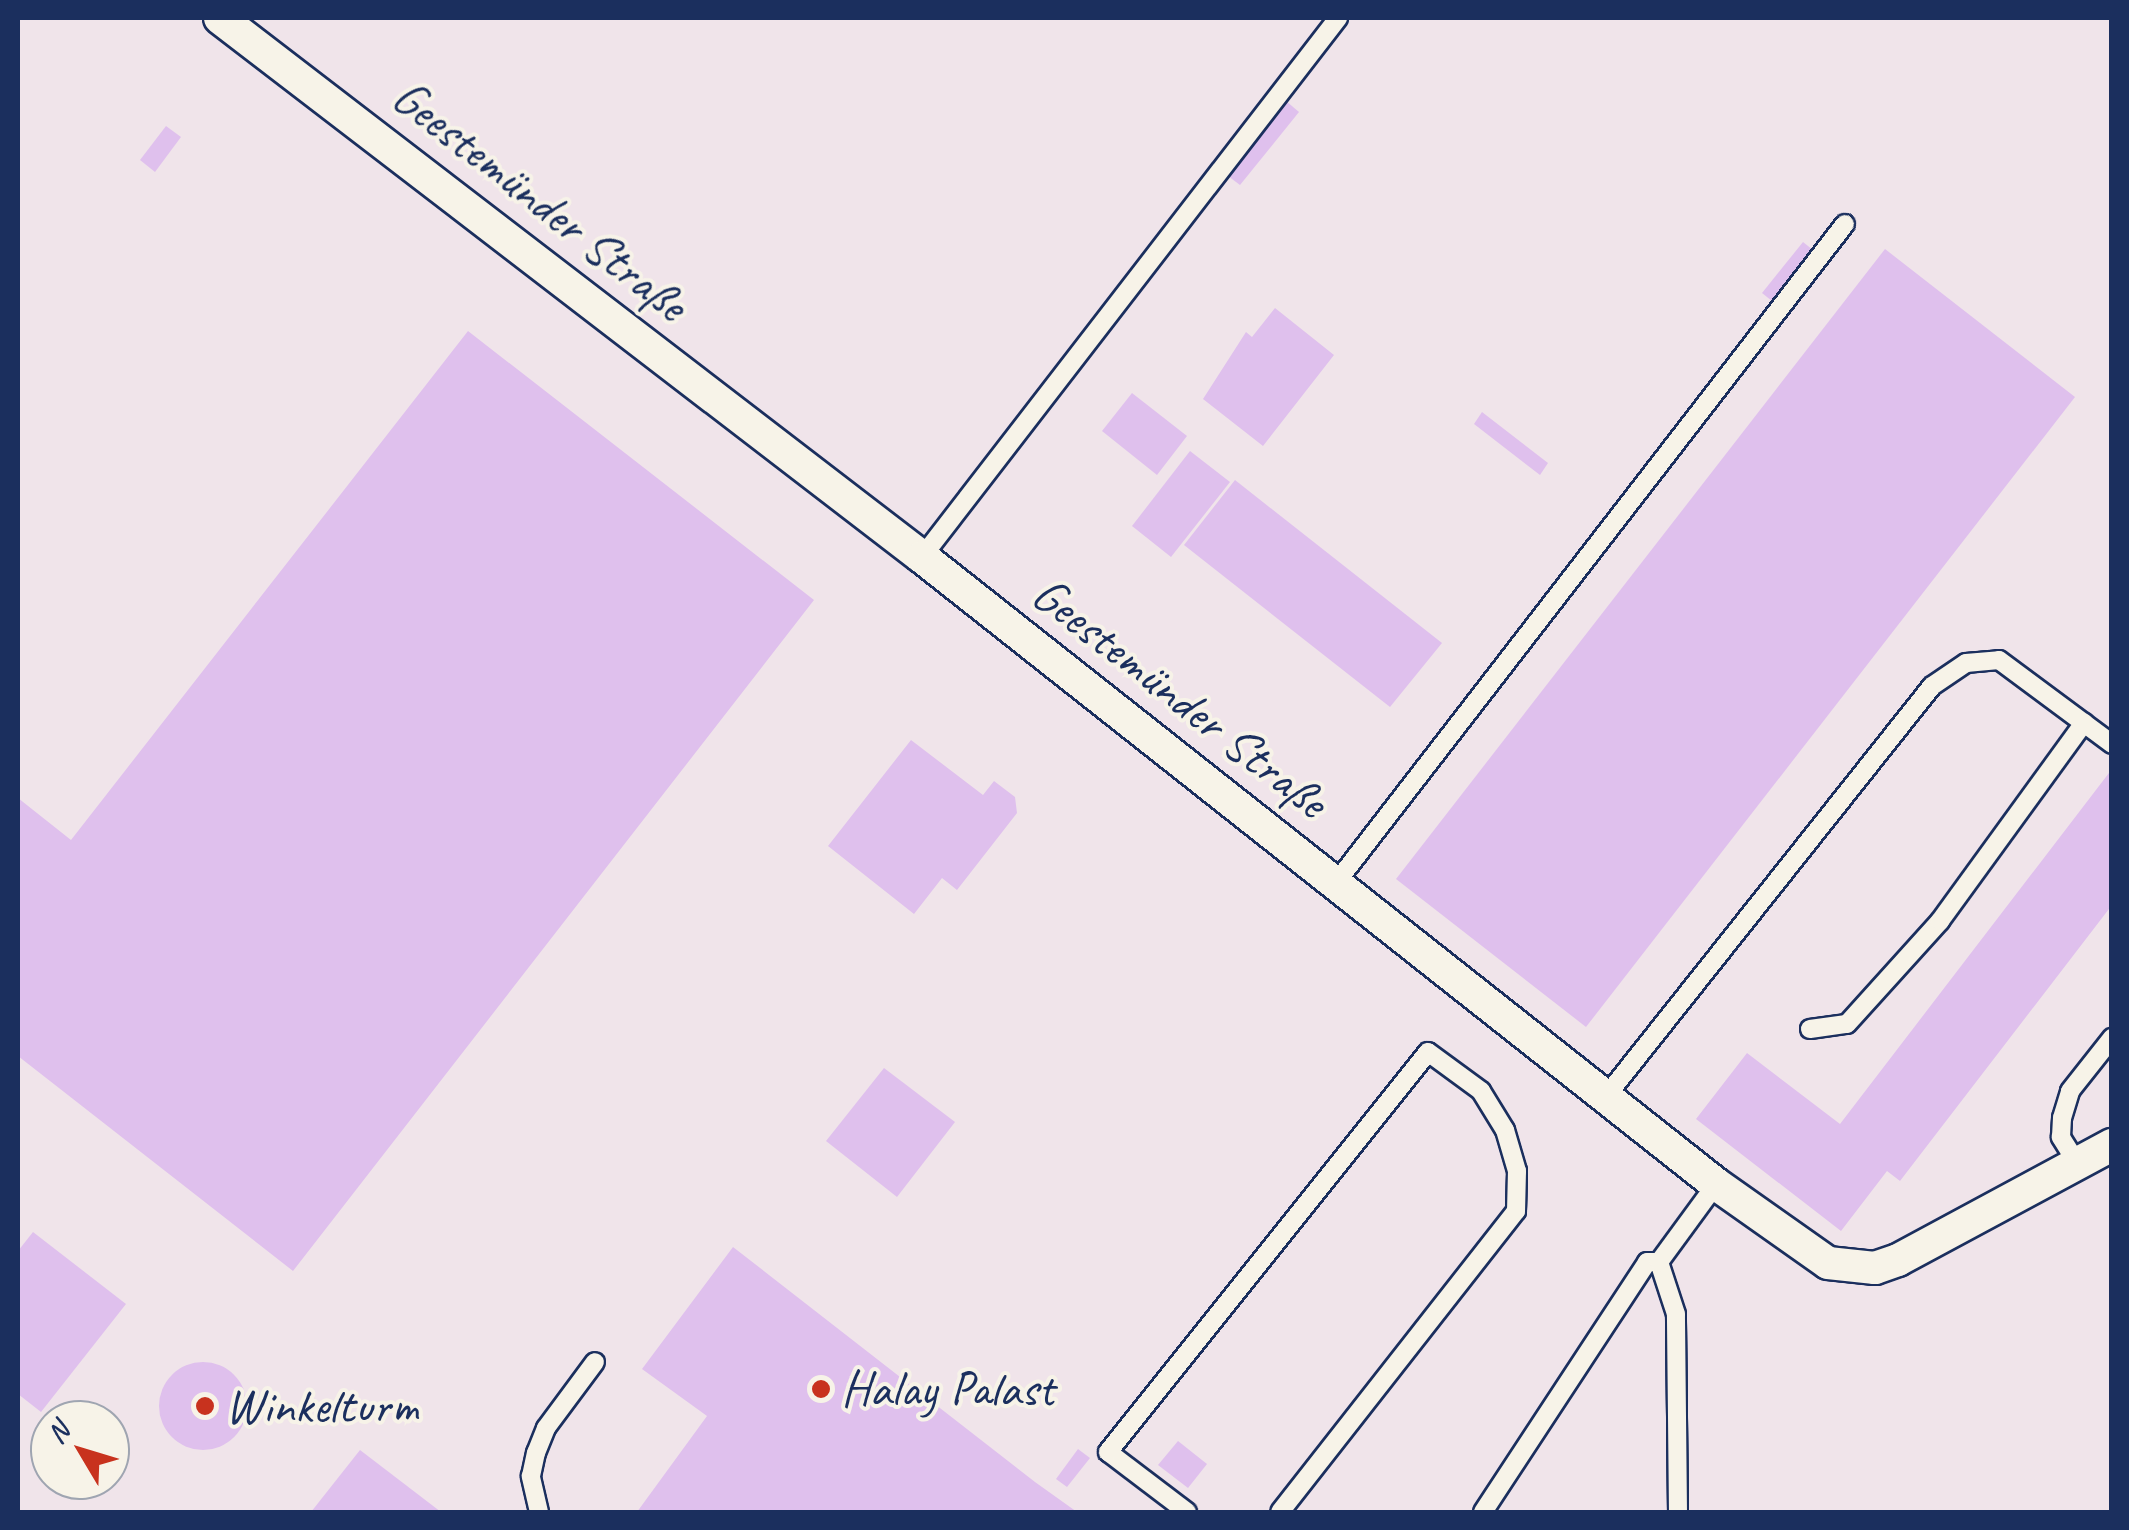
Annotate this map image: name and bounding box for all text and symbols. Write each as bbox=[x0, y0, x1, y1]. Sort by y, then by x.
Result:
street label: Geestemünder Straße bbox=[380, 66, 700, 334]
street label: Geestemünder Straße bbox=[1020, 563, 1340, 831]
place label: Halay Palast bbox=[841, 1359, 1054, 1419]
place label: Winkelturm bbox=[225, 1376, 418, 1436]
marker: Halay Palast bbox=[810, 1378, 832, 1400]
marker: Winkelturm bbox=[194, 1395, 216, 1417]
north arrow bbox=[30, 1400, 130, 1500]
text: N bbox=[38, 1415, 77, 1450]

